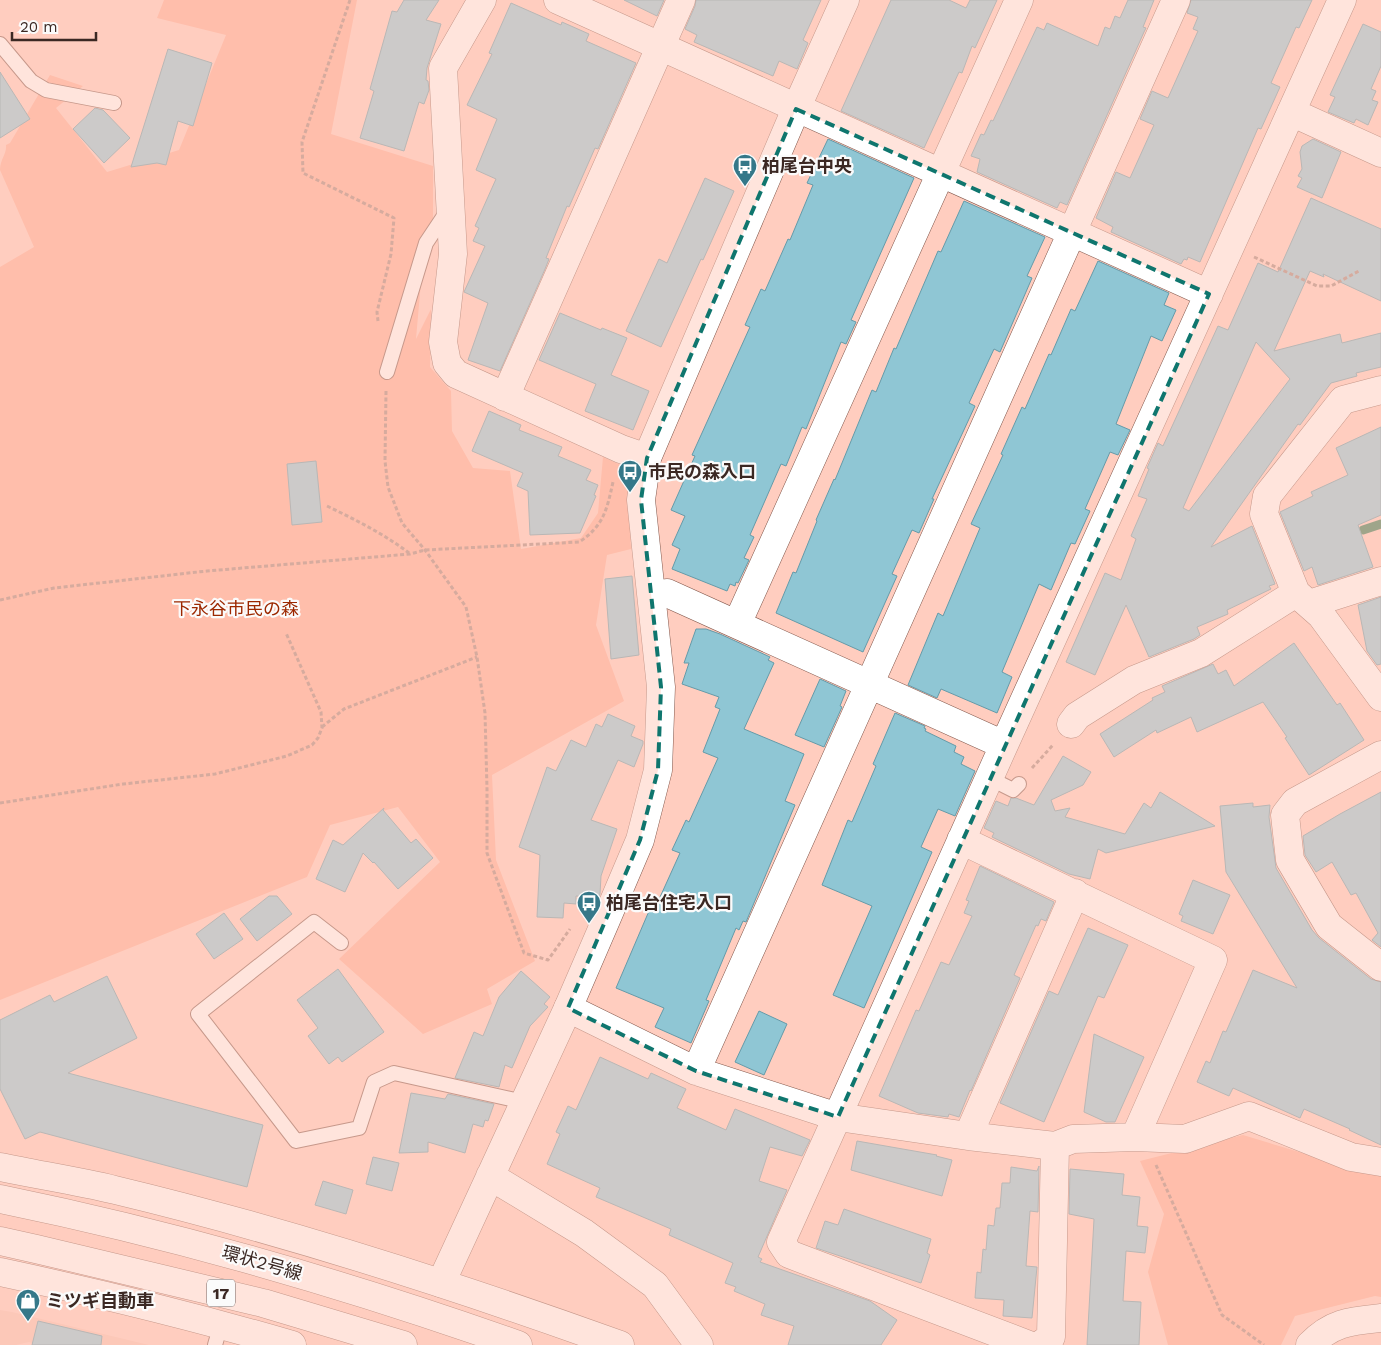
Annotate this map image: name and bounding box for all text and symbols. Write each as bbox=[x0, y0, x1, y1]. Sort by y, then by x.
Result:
scale bar bbox=[12, 10, 96, 42]
text: 20 m bbox=[20, 18, 58, 36]
bus stop icon: 柏尾台中央 bbox=[732, 153, 758, 187]
place label: 柏尾台中央 bbox=[762, 155, 852, 176]
bus stop icon: 市民の森入口 bbox=[617, 459, 643, 493]
place label: 市民の森入口 bbox=[648, 461, 756, 482]
park label: 下永谷市民の森 bbox=[173, 598, 299, 619]
bus stop icon: 柏尾台住宅入口 bbox=[576, 890, 602, 924]
place label: 柏尾台住宅入口 bbox=[606, 892, 732, 913]
street label: 環状2号線 bbox=[220, 1241, 305, 1284]
road number: 17 bbox=[207, 1280, 235, 1306]
shop icon: ミツギ自動車 bbox=[15, 1288, 41, 1322]
place label: ミツギ自動車 bbox=[46, 1290, 154, 1311]

